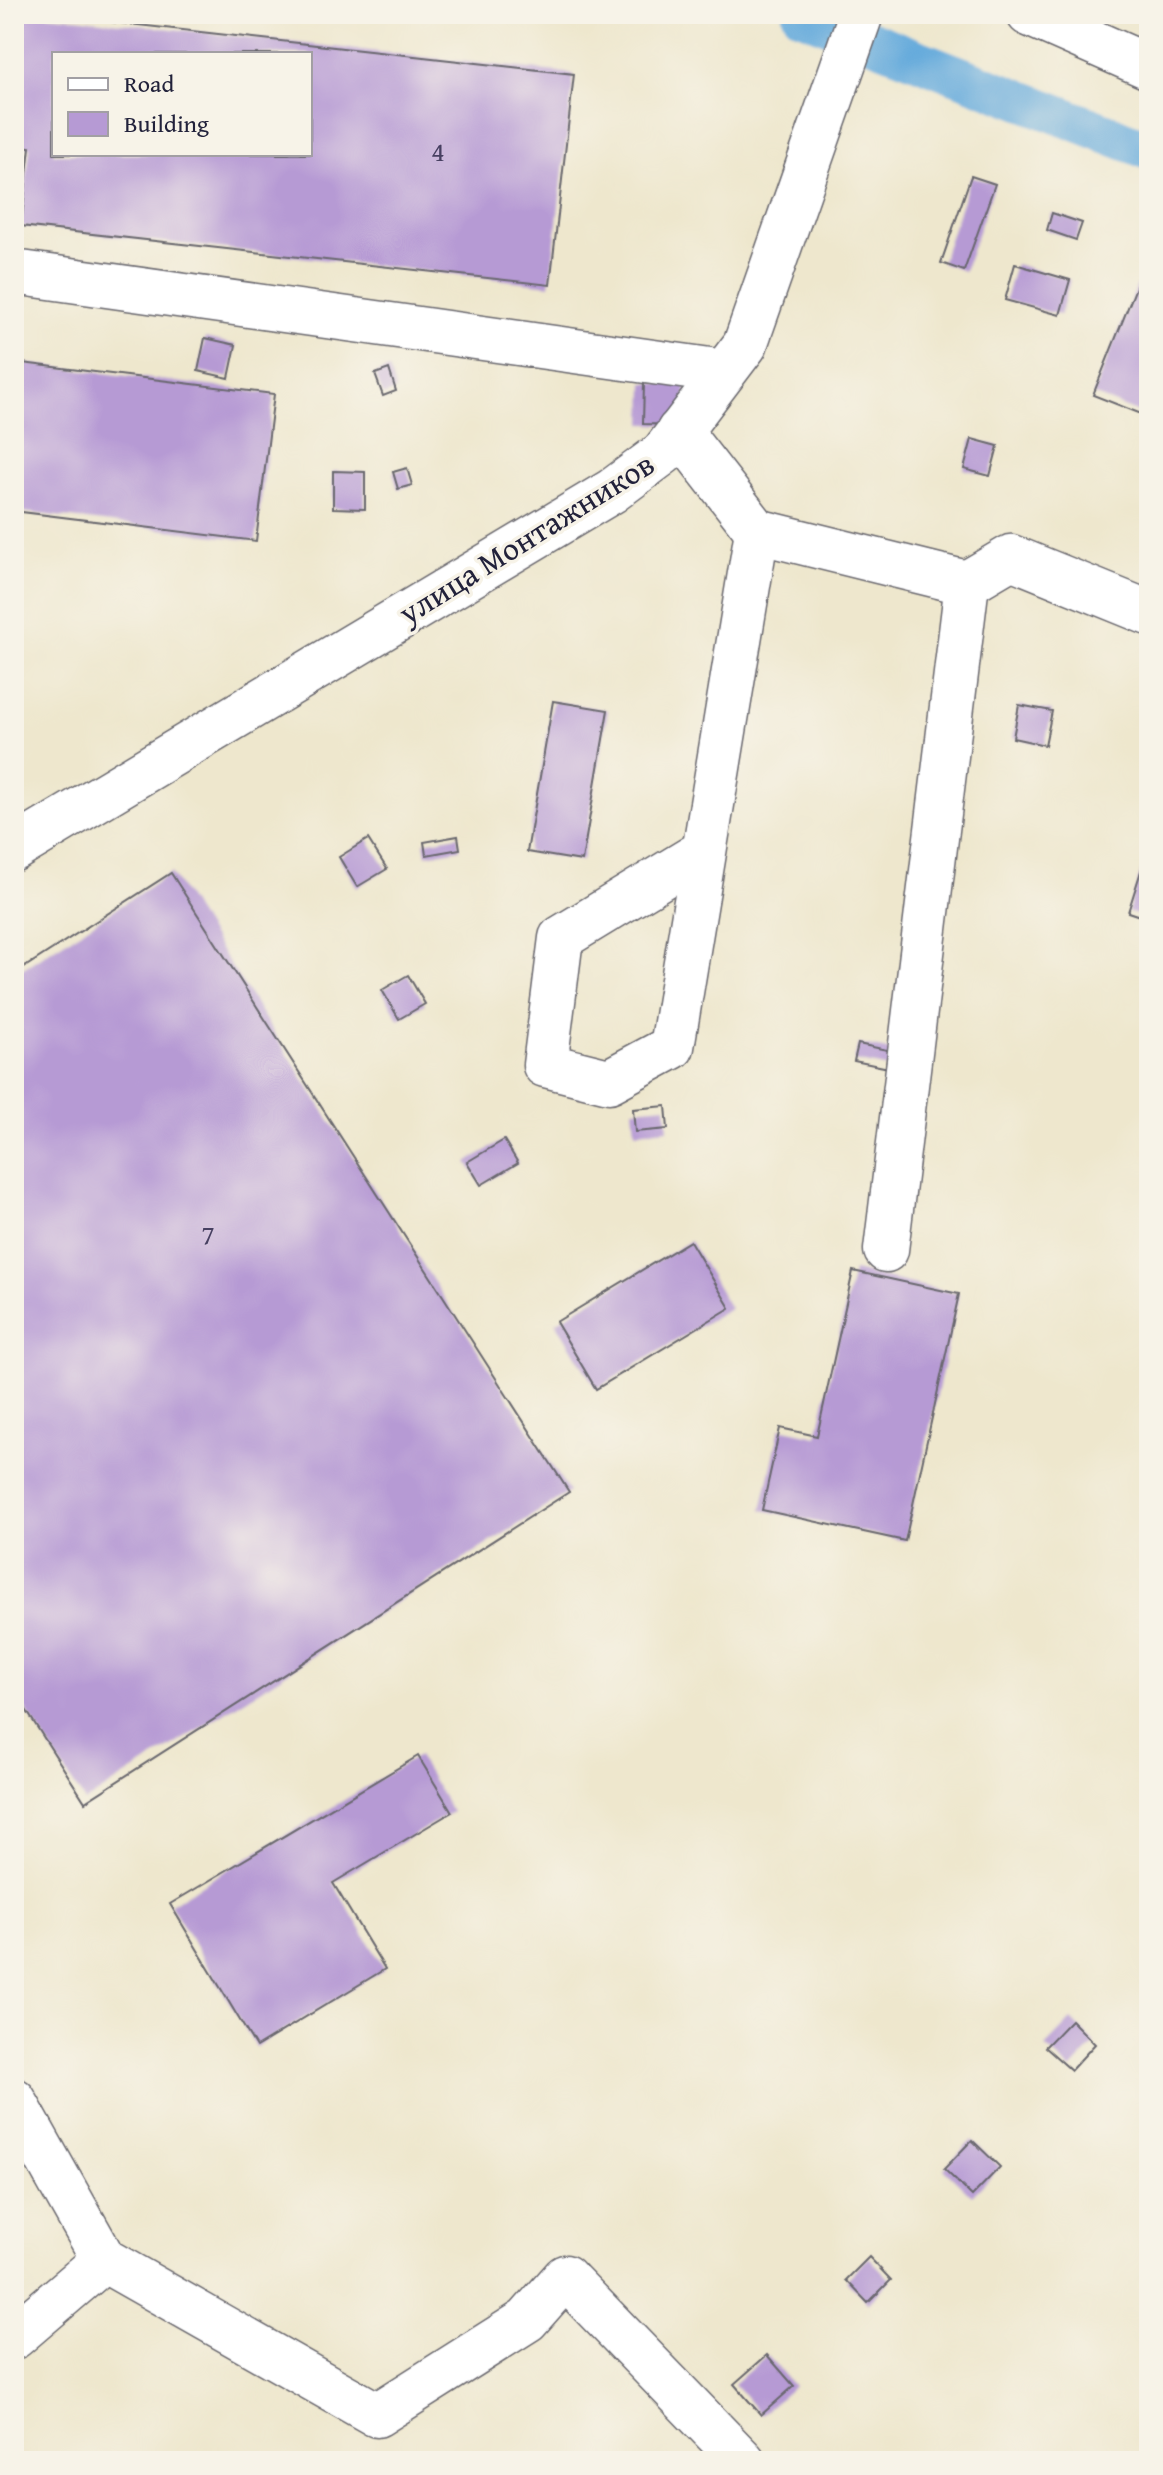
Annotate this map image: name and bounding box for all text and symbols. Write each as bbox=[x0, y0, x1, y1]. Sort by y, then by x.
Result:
legend bbox=[52, 52, 312, 156]
text: Road bbox=[124, 66, 174, 101]
text: Building bbox=[124, 106, 209, 141]
house number: 4 bbox=[431, 130, 445, 171]
street label: улица Монтажников bbox=[388, 440, 663, 636]
house number: 7 bbox=[201, 1213, 215, 1254]

